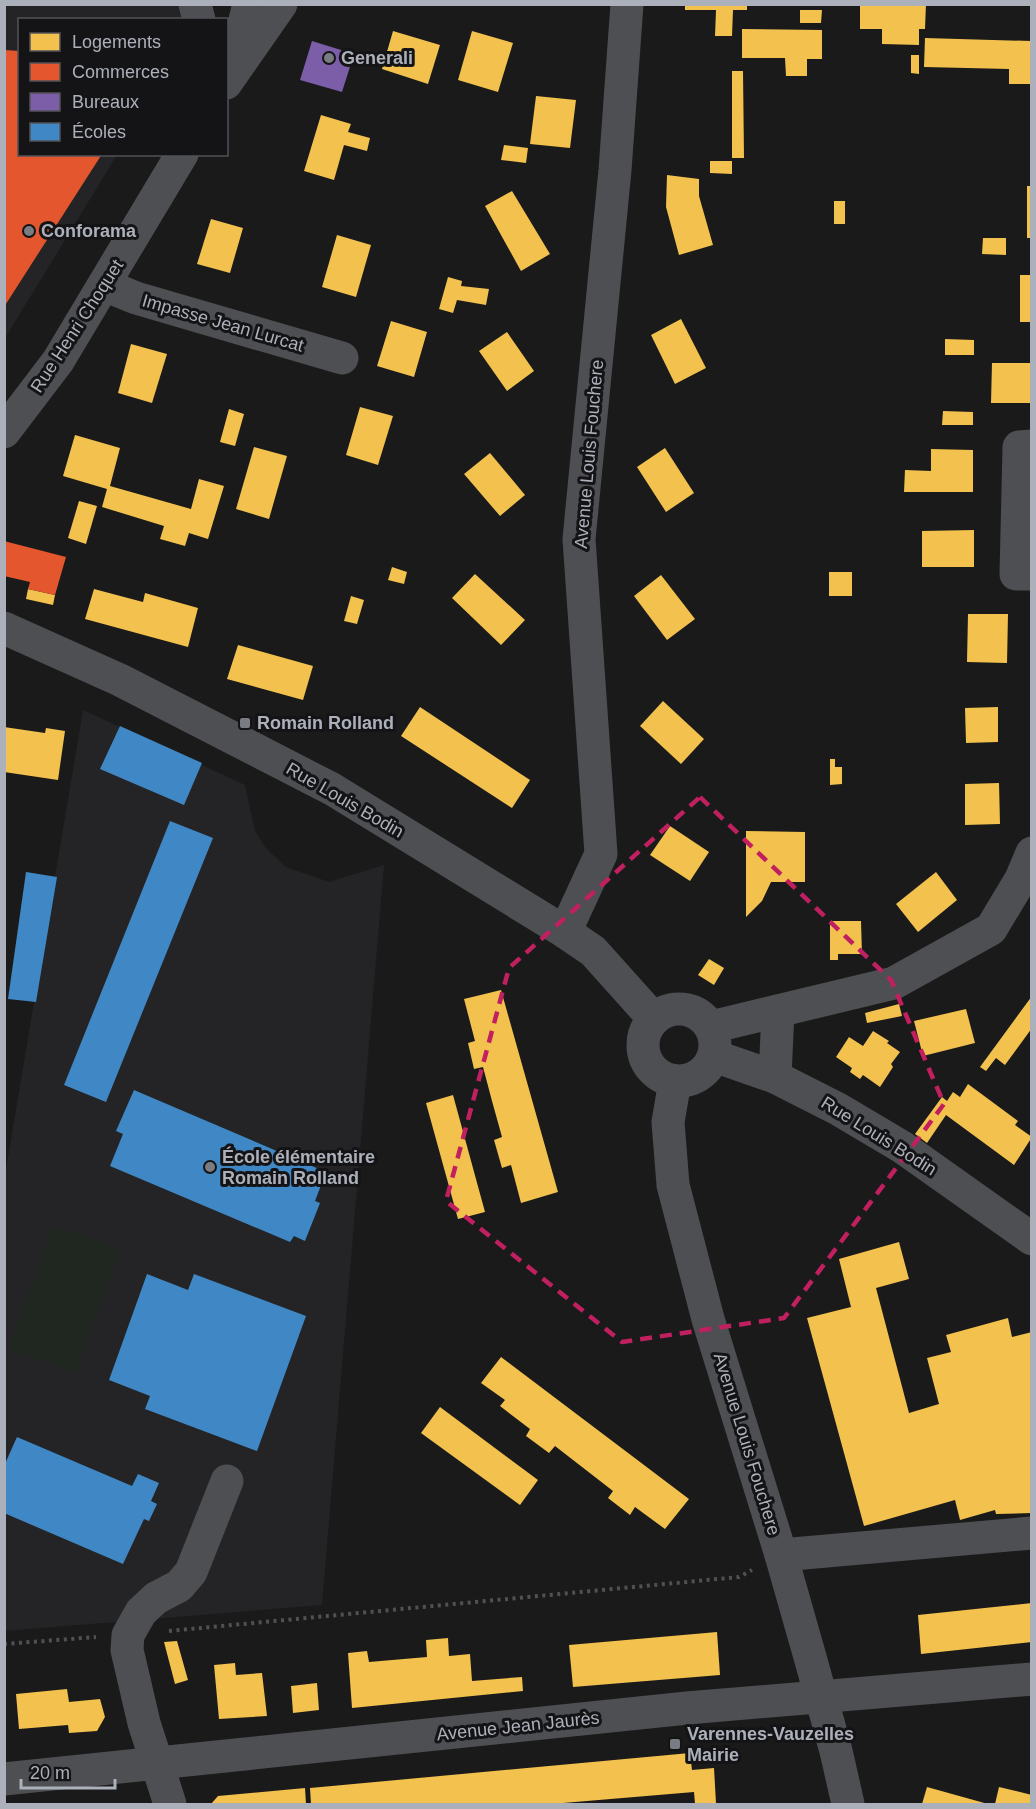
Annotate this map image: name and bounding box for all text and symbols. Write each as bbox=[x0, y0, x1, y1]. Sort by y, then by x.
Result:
legend bbox=[18, 18, 228, 156]
text: Logements bbox=[72, 32, 161, 52]
place label: Generali bbox=[341, 48, 413, 68]
marker: Generali bbox=[322, 51, 336, 65]
text: Commerces bbox=[72, 62, 169, 82]
text: Bureaux bbox=[72, 92, 139, 112]
text: Écoles bbox=[72, 122, 126, 142]
place label: Conforama bbox=[41, 221, 137, 241]
marker: Conforama bbox=[22, 224, 36, 238]
street label: Rue Henri Choquet bbox=[27, 256, 127, 396]
street label: Impasse Jean Lurcat bbox=[140, 290, 306, 356]
street label: Avenue Louis Fouchere bbox=[571, 359, 607, 549]
place label: Romain Rolland bbox=[257, 713, 394, 733]
marker: Romain Rolland bbox=[238, 716, 252, 730]
street label: Rue Louis Bodin bbox=[283, 758, 407, 842]
street label: Rue Louis Bodin bbox=[818, 1093, 940, 1179]
place label: École élémentaire Romain Rolland bbox=[222, 1146, 375, 1188]
marker: École élémentaire Romain Rolland bbox=[203, 1160, 217, 1174]
street label: Avenue Louis Fouchere bbox=[710, 1350, 784, 1538]
street label: Avenue Jean Jaurès bbox=[436, 1707, 600, 1745]
place label: Varennes-Vauzelles Mairie bbox=[687, 1724, 854, 1765]
marker: Varennes-Vauzelles Mairie bbox=[668, 1737, 682, 1751]
scale bar bbox=[21, 1752, 116, 1790]
text: 20 m bbox=[30, 1763, 70, 1783]

